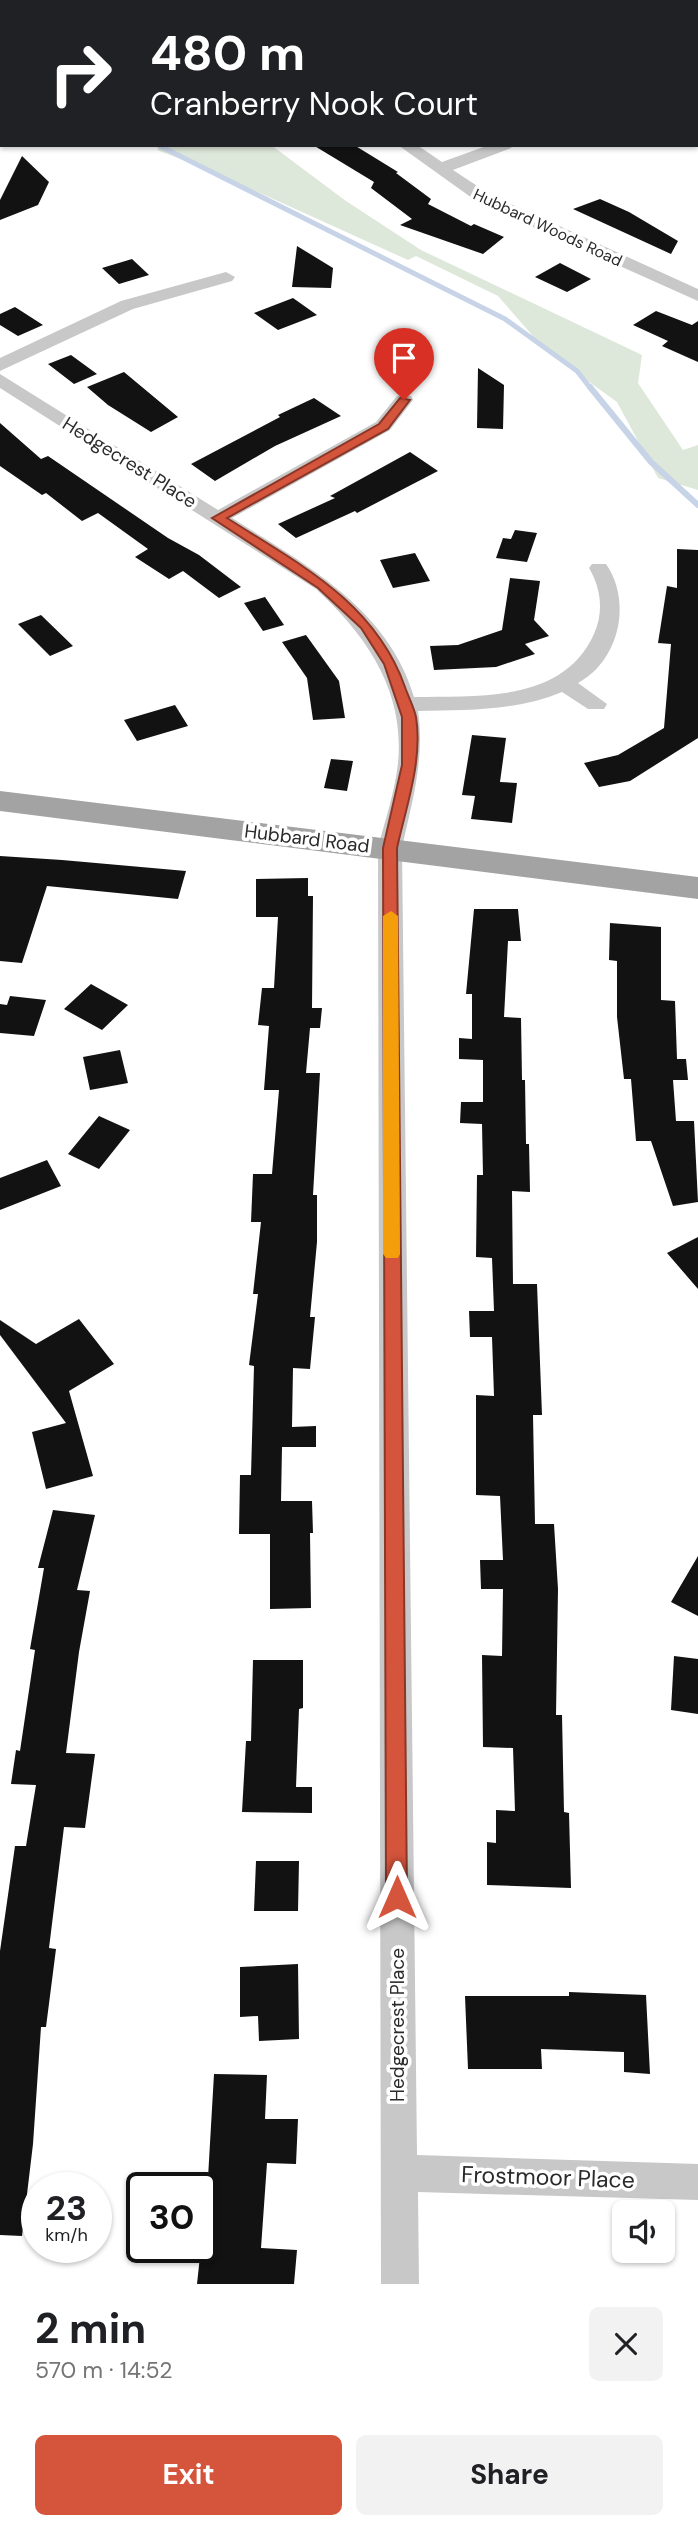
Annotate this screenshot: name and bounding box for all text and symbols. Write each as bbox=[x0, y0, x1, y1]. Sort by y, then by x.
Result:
text: 480 m bbox=[150, 21, 305, 85]
icon: right bbox=[35, 28, 126, 119]
text: Cranberry Nook Court bbox=[150, 83, 478, 125]
street label: Hubbard Woods Road bbox=[470, 184, 626, 271]
pin bbox=[374, 328, 434, 400]
icon: arrive bbox=[385, 339, 423, 377]
street label: Hedgecrest Place bbox=[58, 411, 202, 514]
street label: Hubbard Road bbox=[243, 818, 371, 859]
position arrow bbox=[360, 1860, 434, 1934]
street label: Hedgecrest Place bbox=[385, 1948, 410, 2102]
street label: Frostmoor Place bbox=[461, 2159, 635, 2195]
speed limit sign: 30 bbox=[126, 2172, 217, 2263]
text: 23 bbox=[46, 2185, 87, 2231]
map controls bbox=[612, 2200, 675, 2263]
button: sound bbox=[612, 2200, 675, 2263]
text: km/h bbox=[45, 2223, 88, 2247]
text: 2 min bbox=[35, 2301, 146, 2356]
button: close bbox=[589, 2307, 663, 2381]
text: 570 m · 14:52 bbox=[35, 2355, 172, 2385]
button: Exit bbox=[35, 2435, 342, 2515]
button: Share bbox=[356, 2435, 663, 2515]

